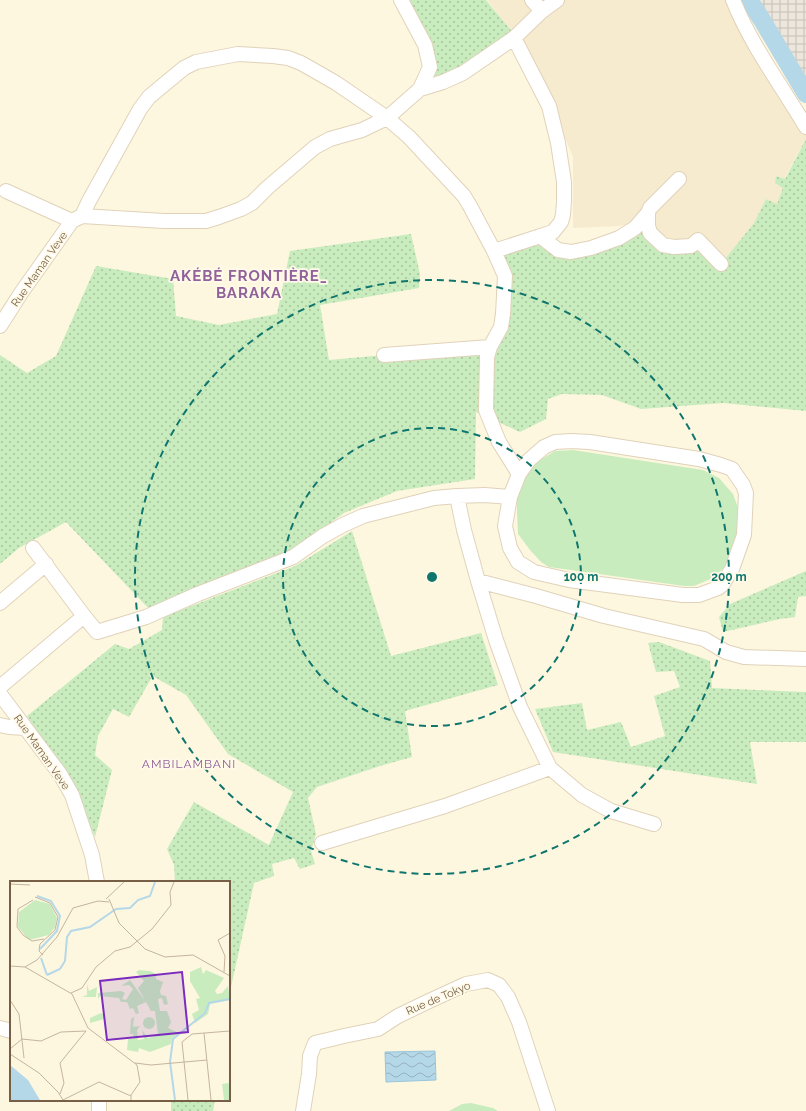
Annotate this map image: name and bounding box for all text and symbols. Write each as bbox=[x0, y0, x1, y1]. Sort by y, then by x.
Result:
street label: Rue Maman Veve bbox=[9, 229, 70, 309]
district label: AKÉBÉ FRONTIÈRE_ BARAKA bbox=[170, 267, 328, 302]
centre of rings bbox=[425, 570, 439, 584]
text: 100 m bbox=[564, 570, 598, 584]
text: 200 m bbox=[711, 570, 747, 584]
street label: Rue Maman Veve bbox=[11, 712, 73, 793]
district label: AMBILAMBANI bbox=[142, 757, 236, 771]
inset map bbox=[10, 881, 230, 1101]
street label: Rue de Tokyo bbox=[404, 979, 473, 1018]

